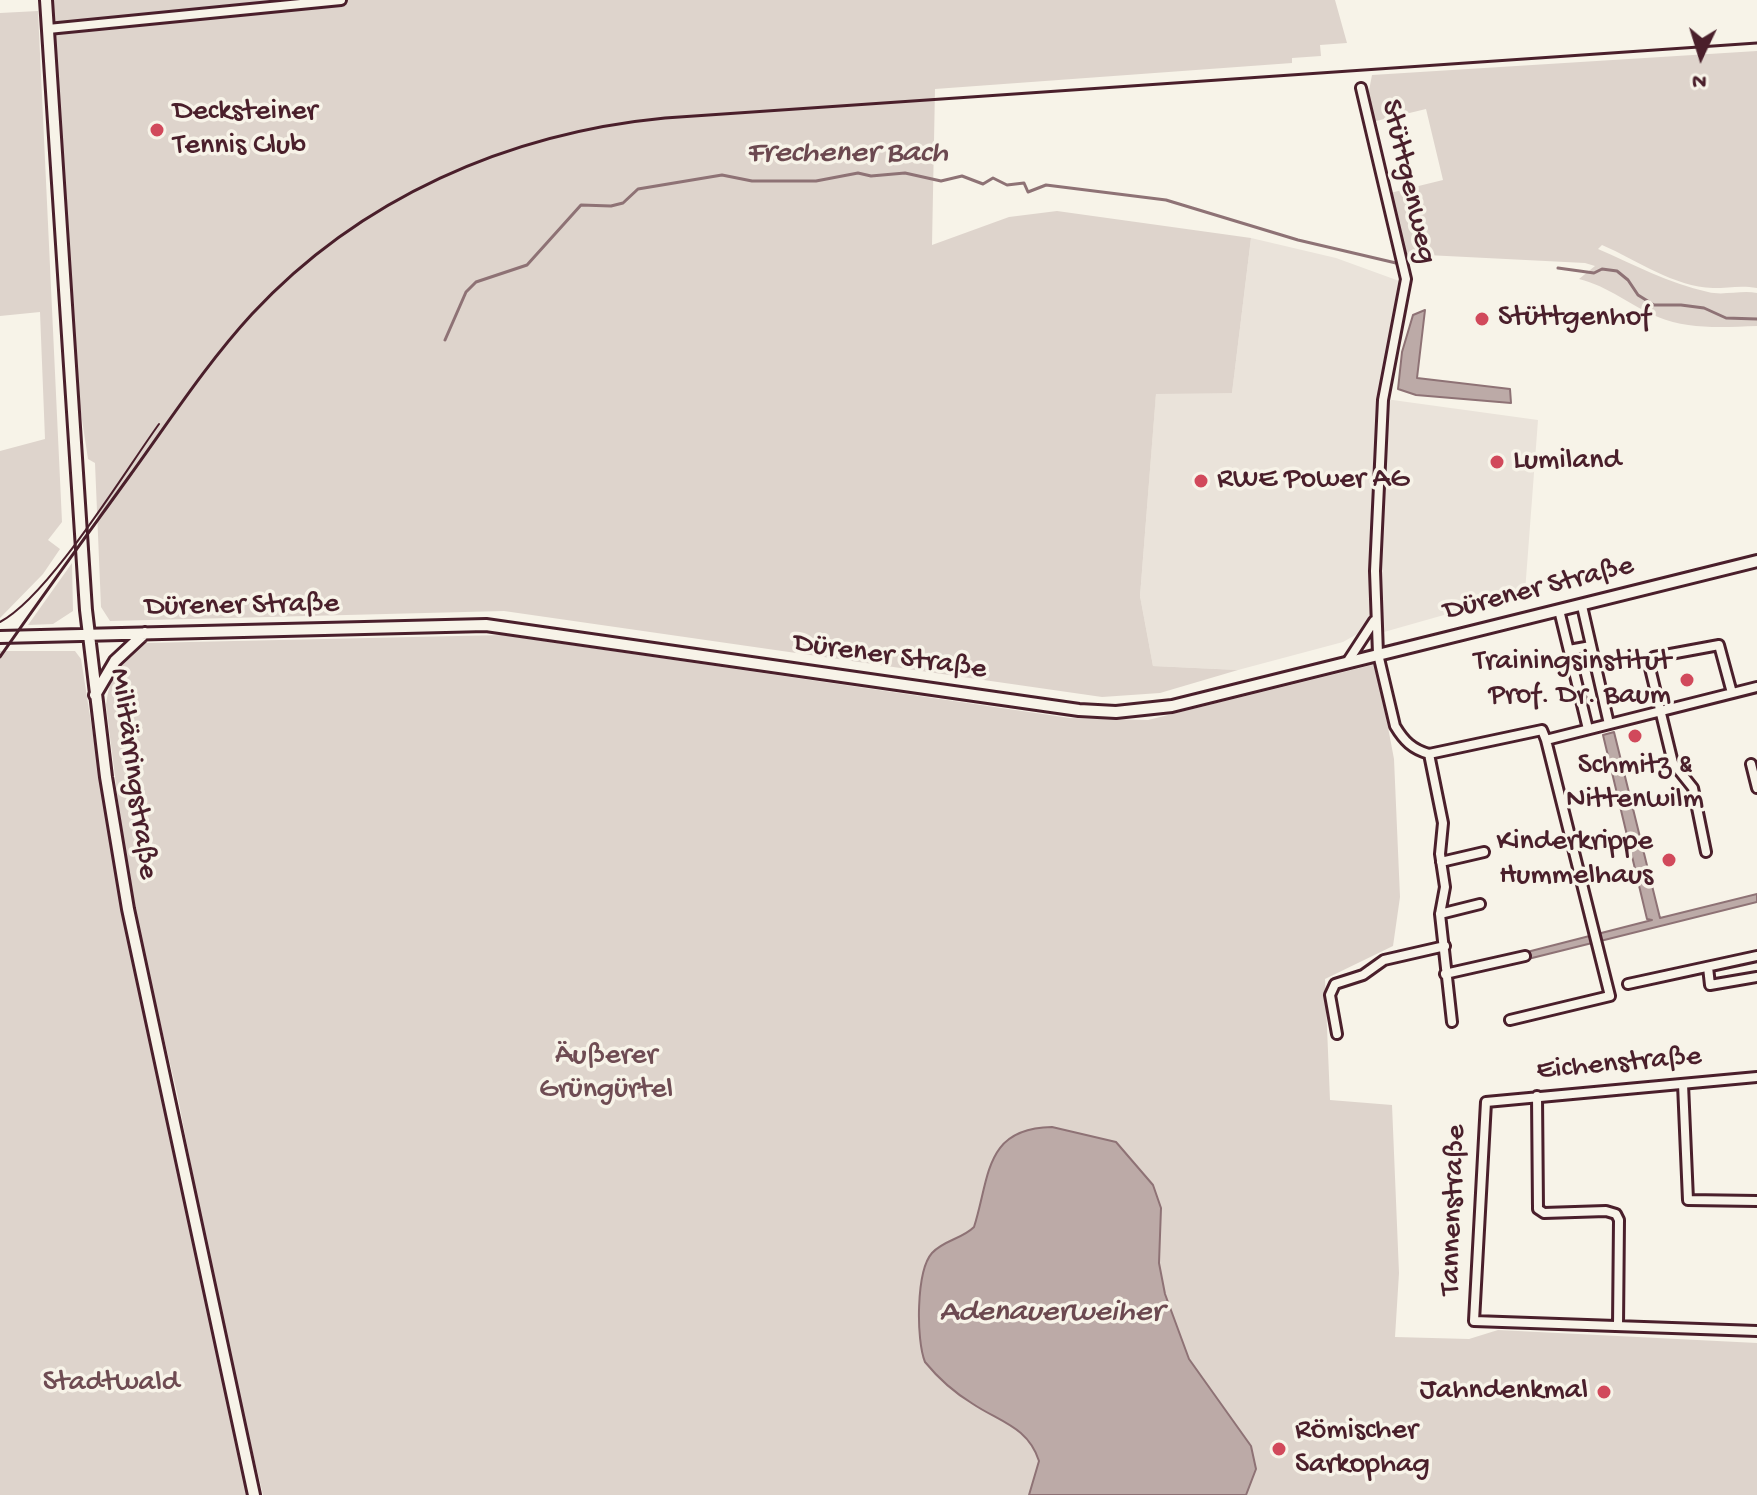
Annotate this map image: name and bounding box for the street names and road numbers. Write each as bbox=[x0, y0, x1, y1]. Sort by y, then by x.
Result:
street label: Stüttgenweg bbox=[1371, 96, 1443, 268]
street label: Dürener Straße bbox=[1440, 549, 1638, 631]
street label: Dürener Straße bbox=[145, 587, 339, 627]
street label: Dürener Straße bbox=[791, 627, 989, 689]
street label: Militärringstraße bbox=[99, 666, 165, 882]
street label: Eichenstraße bbox=[1535, 1040, 1703, 1090]
street label: Tannenstraße bbox=[1434, 1124, 1476, 1296]

